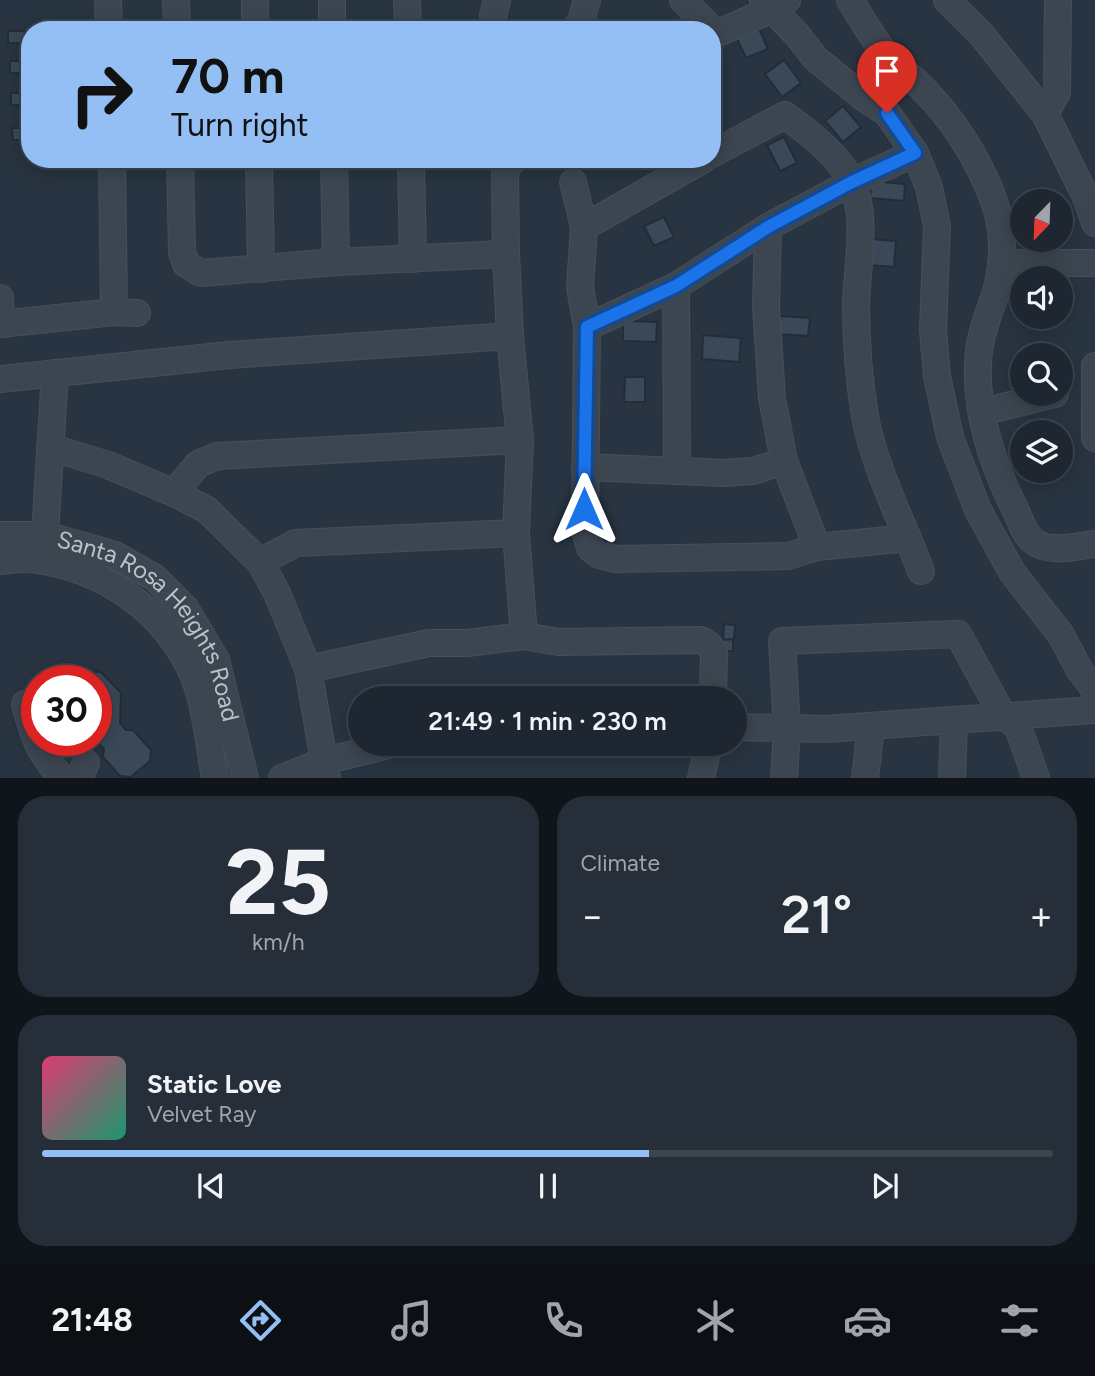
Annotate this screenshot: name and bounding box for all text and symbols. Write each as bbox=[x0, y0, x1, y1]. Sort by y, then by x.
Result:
pin bbox=[857, 41, 917, 113]
text: 70 m bbox=[171, 46, 284, 105]
icon: right bbox=[56, 49, 147, 140]
icon: arrive bbox=[868, 52, 906, 90]
text: Turn right bbox=[171, 106, 309, 144]
north arrow bbox=[1010, 189, 1073, 252]
map controls bbox=[1010, 189, 1073, 483]
button: sound bbox=[1010, 266, 1073, 329]
button: search bbox=[1010, 343, 1073, 406]
button: layers bbox=[1010, 420, 1073, 483]
position arrow bbox=[547, 472, 621, 546]
street label: Santa Rosa Heights Road bbox=[54, 524, 246, 724]
speed limit sign: 30 bbox=[21, 665, 112, 756]
text: 21:49 · 1 min · 230 m bbox=[428, 705, 667, 737]
text: 25 bbox=[225, 828, 331, 937]
text: Climate bbox=[581, 849, 660, 877]
text: 21° bbox=[781, 884, 852, 946]
text: − bbox=[581, 893, 604, 939]
text: + bbox=[1029, 893, 1053, 939]
text: km/h bbox=[252, 928, 305, 956]
text: Static Love bbox=[147, 1068, 281, 1100]
text: Velvet Ray bbox=[147, 1100, 256, 1128]
icon: previous bbox=[192, 1167, 230, 1205]
icon: pause bbox=[529, 1167, 567, 1205]
icon: next bbox=[866, 1167, 904, 1205]
icon: directions bbox=[236, 1296, 285, 1345]
icon: music bbox=[387, 1296, 436, 1345]
icon: phone bbox=[539, 1296, 588, 1345]
icon: climate bbox=[691, 1296, 740, 1345]
icon: car bbox=[843, 1296, 892, 1345]
icon: filters bbox=[995, 1296, 1044, 1345]
text: 21:48 bbox=[51, 1301, 133, 1339]

